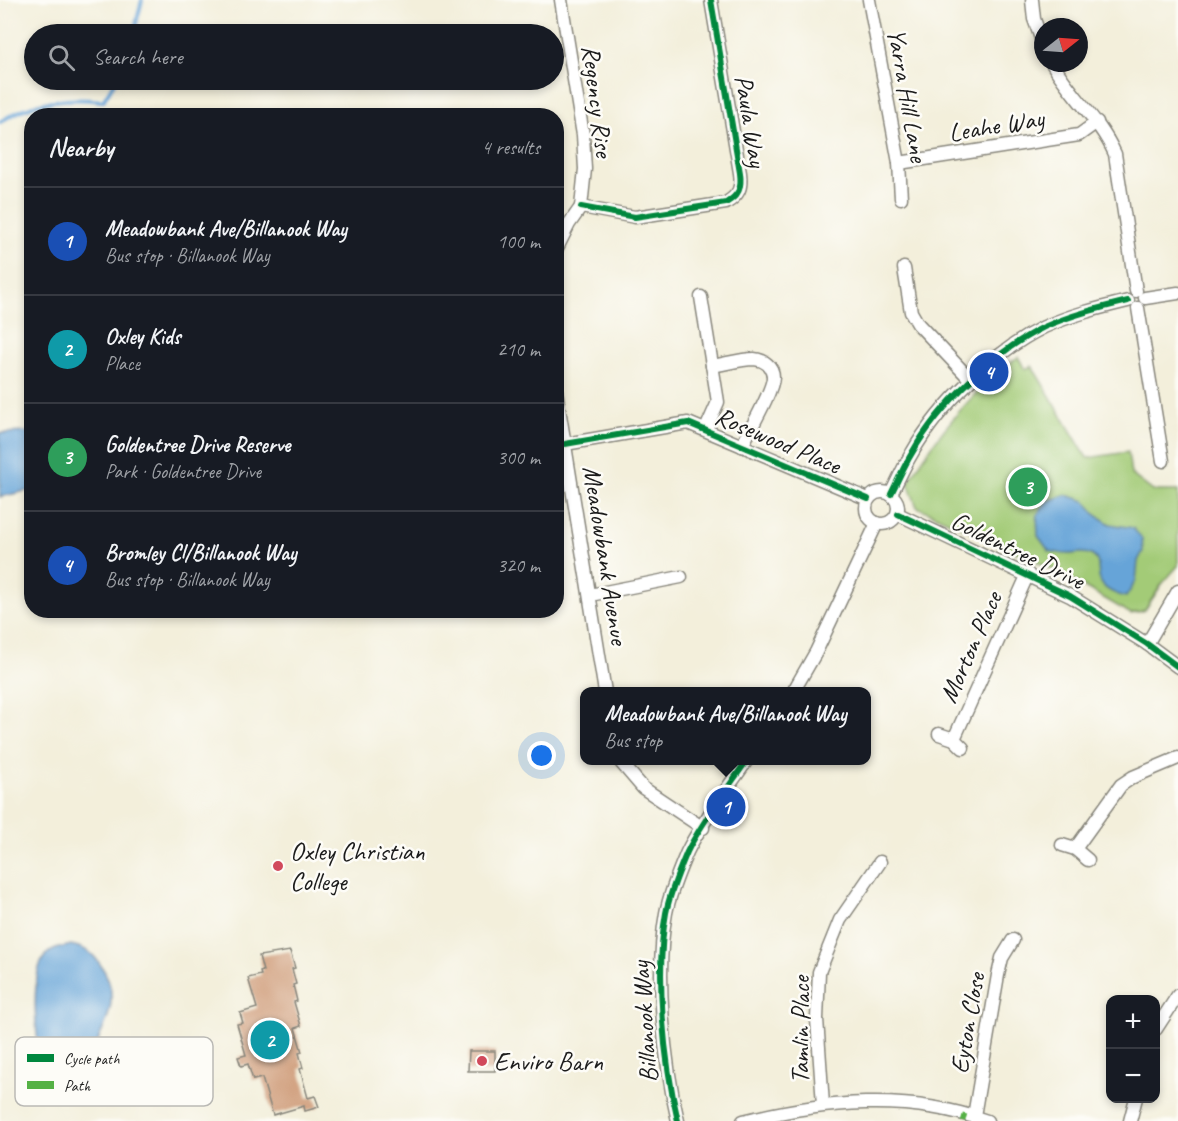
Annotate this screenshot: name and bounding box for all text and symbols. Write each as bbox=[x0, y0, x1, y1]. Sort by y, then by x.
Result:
north arrow bbox=[1034, 18, 1088, 72]
search box bbox=[24, 24, 564, 90]
street label: Yarra Hill Lane bbox=[880, 26, 936, 166]
icon: search bbox=[45, 41, 78, 74]
text: Search here bbox=[93, 43, 183, 71]
street label: Regency Rise bbox=[574, 43, 621, 161]
street label: Paula Way bbox=[727, 73, 774, 171]
street label: Leahe Way bbox=[946, 101, 1048, 149]
text: Nearby bbox=[48, 131, 113, 164]
text: 4 results bbox=[481, 135, 540, 160]
text: Meadowbank Ave/Billanook Way bbox=[105, 215, 347, 243]
text: 1 bbox=[63, 229, 72, 254]
text: 100 m bbox=[497, 229, 540, 254]
text: Bus stop · Billanook Way bbox=[105, 243, 270, 268]
text: Oxley Kids bbox=[105, 323, 180, 351]
text: 2 bbox=[63, 337, 72, 362]
text: 210 m bbox=[497, 337, 540, 362]
pin: 4 bbox=[970, 350, 1008, 394]
text: Place bbox=[105, 351, 140, 376]
street label: Rosewood Place bbox=[710, 399, 847, 482]
text: Goldentree Drive Reserve bbox=[105, 431, 290, 459]
text: 3 bbox=[63, 445, 72, 470]
text: 300 m bbox=[497, 445, 540, 470]
text: Park · Goldentree Drive bbox=[105, 459, 261, 484]
street label: Meadowbank Avenue bbox=[575, 463, 636, 649]
pin: 3 bbox=[1008, 464, 1048, 510]
street label: Goldentree Drive bbox=[946, 504, 1091, 598]
text: Bromley Cl/Billanook Way bbox=[105, 539, 296, 567]
text: 4 bbox=[63, 553, 72, 578]
text: 320 m bbox=[497, 553, 540, 578]
text: Bus stop · Billanook Way bbox=[105, 567, 270, 592]
street label: Morton Place bbox=[931, 584, 1011, 708]
popup bbox=[580, 687, 871, 765]
text: Meadowbank Ave/Billanook Way bbox=[605, 700, 846, 728]
text: Bus stop bbox=[605, 728, 662, 753]
your location bbox=[527, 741, 556, 770]
pin: 1 bbox=[706, 784, 746, 830]
place label: Oxley Christian College bbox=[290, 835, 425, 898]
marker: Oxley Christian College bbox=[271, 859, 285, 873]
street label: Billanook Way bbox=[624, 958, 665, 1084]
street label: Eyton Close bbox=[942, 969, 993, 1076]
street label: Tamlin Place bbox=[784, 974, 817, 1084]
map controls bbox=[1106, 995, 1160, 1103]
button: + bbox=[1106, 995, 1160, 1049]
pin: 2 bbox=[250, 1018, 290, 1062]
legend bbox=[15, 1037, 213, 1106]
place label: Enviro Barn bbox=[494, 1045, 603, 1078]
text: Cycle path bbox=[64, 1049, 120, 1069]
button: − bbox=[1106, 1049, 1160, 1103]
marker: Enviro Barn bbox=[475, 1054, 489, 1068]
text: Path bbox=[64, 1076, 91, 1096]

